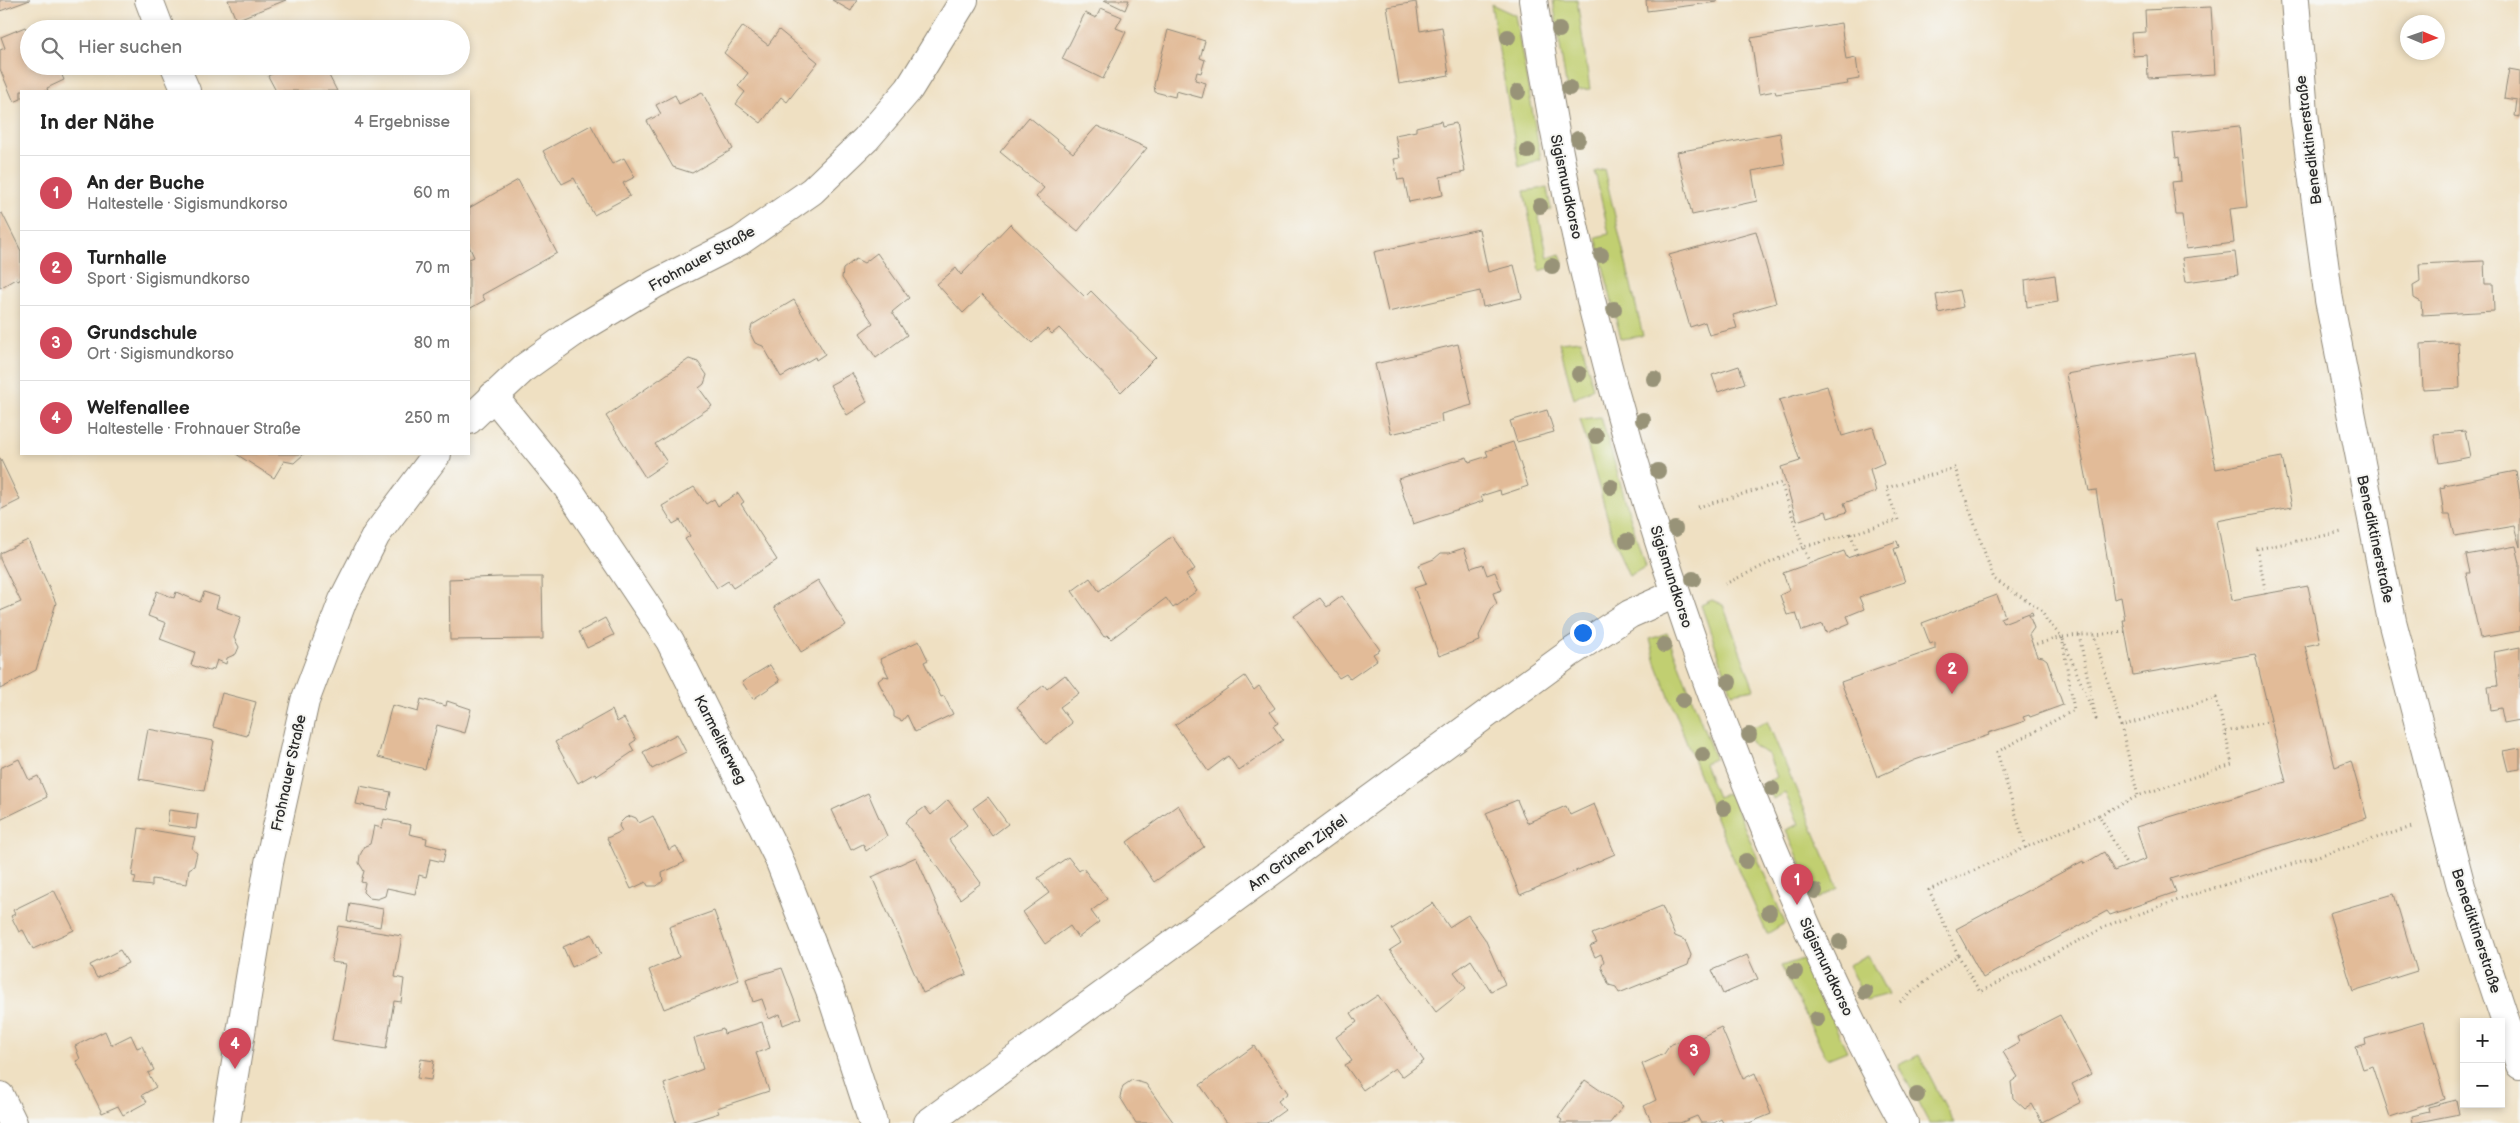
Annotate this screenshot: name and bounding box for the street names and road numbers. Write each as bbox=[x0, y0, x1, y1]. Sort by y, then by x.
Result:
street label: Benediktinerstraße bbox=[2292, 74, 2326, 206]
street label: Sigismundkorso bbox=[1546, 133, 1586, 241]
street label: Frohnauer Straße bbox=[645, 222, 759, 296]
street label: Benediktinerstraße bbox=[2352, 473, 2398, 605]
street label: Sigismundkorso bbox=[1645, 523, 1697, 631]
street label: Karmeliterweg bbox=[689, 692, 751, 788]
street label: Frohnauer Straße bbox=[267, 713, 311, 833]
street label: Am Grünen Zipfel bbox=[1245, 811, 1351, 895]
street label: Benediktinerstraße bbox=[2447, 866, 2505, 996]
street label: Sigismundkorso bbox=[1795, 915, 1857, 1019]

